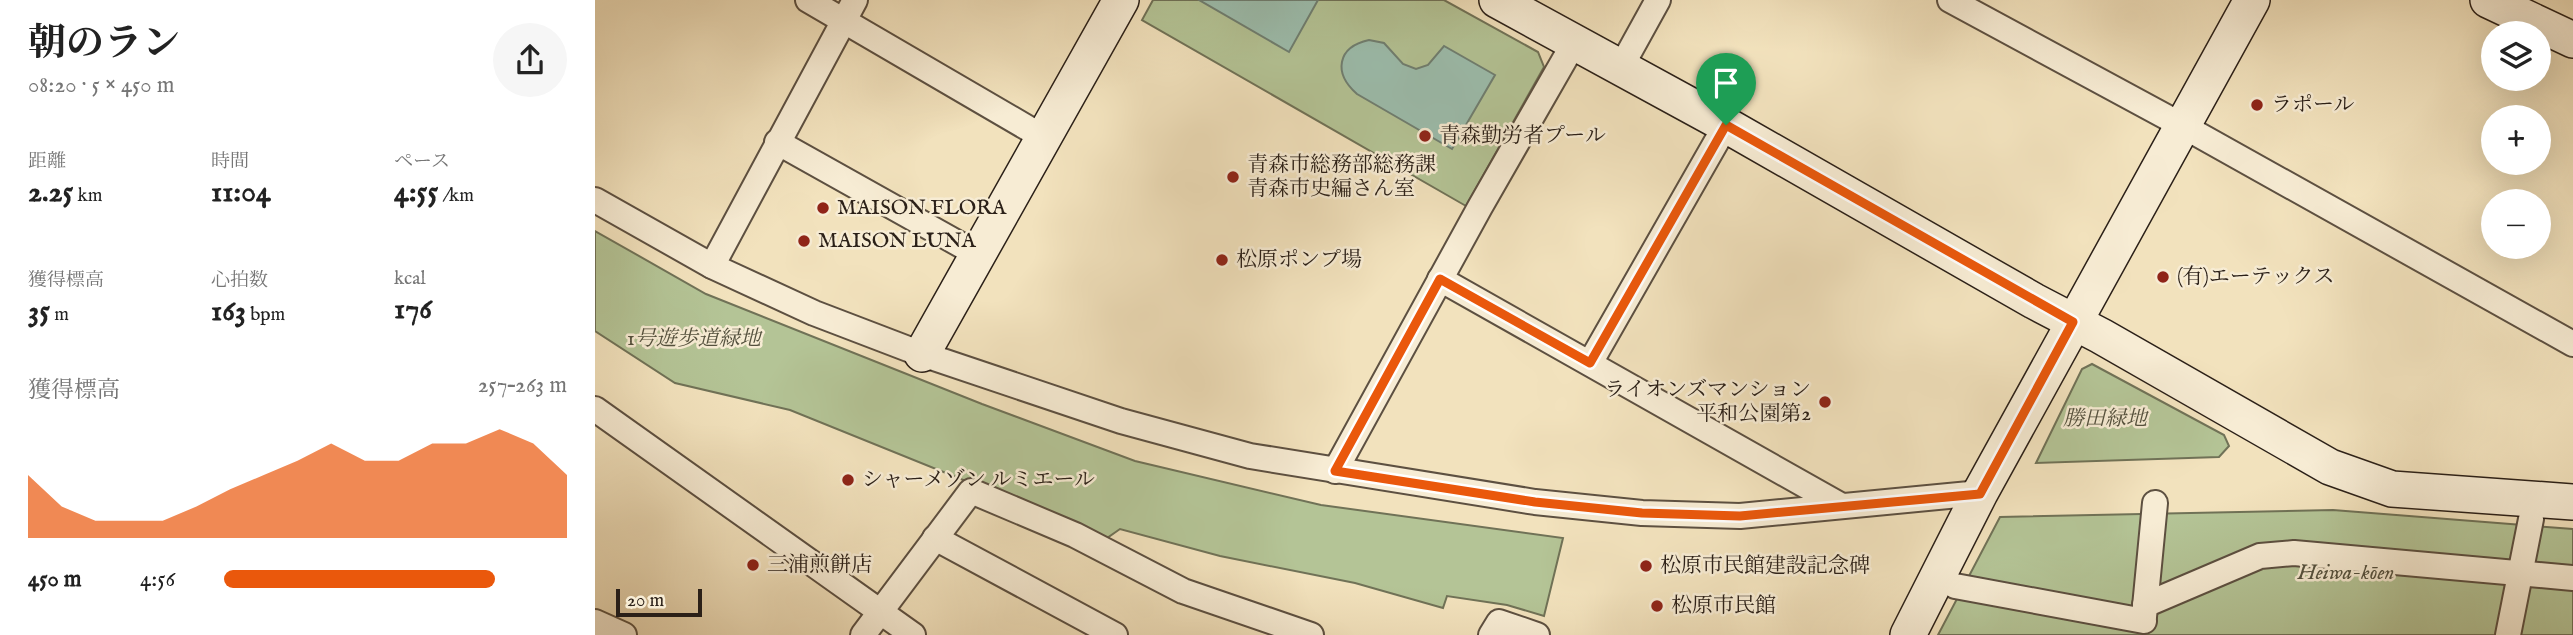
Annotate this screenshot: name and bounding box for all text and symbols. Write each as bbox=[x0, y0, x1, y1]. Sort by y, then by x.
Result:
text: 朝のラン bbox=[28, 21, 180, 69]
map controls bbox=[2481, 21, 2551, 259]
button: layers bbox=[2481, 21, 2551, 91]
button: share bbox=[493, 23, 567, 97]
pin bbox=[1696, 53, 1756, 125]
icon: arrive bbox=[1707, 64, 1745, 102]
text: 08:20 · 5 × 450 m bbox=[28, 71, 174, 100]
place label: ラポール bbox=[2271, 92, 2355, 119]
marker: ラポール bbox=[2249, 97, 2265, 113]
button: + bbox=[2481, 105, 2551, 175]
place label: 青森勤労者プール bbox=[1439, 123, 1606, 150]
marker: 青森勤労者プール bbox=[1417, 128, 1433, 144]
text: 距離 bbox=[28, 150, 66, 174]
text: 時間 bbox=[211, 150, 249, 174]
text: ペース bbox=[394, 150, 450, 174]
place label: 青森市総務部総務課 青森市史編さん室 bbox=[1247, 152, 1436, 203]
marker: 青森市総務部総務課 青森市史編さん室 bbox=[1225, 169, 1241, 185]
text: 2.25 bbox=[28, 174, 73, 212]
text: 11:04 bbox=[211, 174, 271, 212]
text: 4:55 bbox=[394, 174, 438, 212]
text: km bbox=[73, 184, 102, 208]
text: /km bbox=[438, 184, 474, 208]
button: − bbox=[2481, 189, 2551, 259]
place label: MAISON FLORA bbox=[837, 195, 1007, 222]
marker: MAISON FLORA bbox=[815, 200, 831, 216]
place label: MAISON LUNA bbox=[818, 228, 976, 255]
marker: MAISON LUNA bbox=[796, 233, 812, 249]
place label: 松原ポンプ場 bbox=[1236, 247, 1362, 274]
marker: 松原ポンプ場 bbox=[1214, 252, 1230, 268]
place label: (有)エーテックス bbox=[2177, 264, 2335, 291]
text: kcal bbox=[394, 267, 426, 291]
text: 獲得標高 bbox=[28, 269, 104, 293]
text: 心拍数 bbox=[211, 269, 268, 293]
marker: (有)エーテックス bbox=[2155, 269, 2171, 285]
text: 176 bbox=[394, 291, 432, 329]
text: 35 bbox=[28, 293, 50, 331]
text: 163 bbox=[211, 293, 246, 331]
text: m bbox=[50, 303, 69, 327]
text: bpm bbox=[246, 303, 285, 327]
park label: 1号遊歩道緑地 bbox=[627, 326, 763, 353]
text: 257–263 m bbox=[478, 371, 567, 400]
text: 獲得標高 bbox=[28, 376, 120, 405]
place label: ライオンズマンション 平和公園第2 bbox=[1604, 377, 1811, 428]
marker: ライオンズマンション 平和公園第2 bbox=[1817, 394, 1833, 410]
park label: 勝田緑地 bbox=[2063, 406, 2149, 433]
place label: シャーメゾン ルミエール bbox=[862, 467, 1095, 494]
marker: シャーメゾン ルミエール bbox=[840, 472, 856, 488]
place label: 三浦煎餅店 bbox=[767, 552, 872, 579]
place label: 松原市民館建設記念碑 bbox=[1660, 553, 1870, 580]
marker: 三浦煎餅店 bbox=[745, 557, 761, 573]
marker: 松原市民館建設記念碑 bbox=[1638, 558, 1654, 574]
park label: Heiwa-kōen bbox=[2297, 560, 2394, 587]
text: 450 m bbox=[28, 565, 82, 594]
text: 4:56 bbox=[140, 565, 175, 594]
scale bar bbox=[616, 586, 702, 618]
text: 20 m bbox=[627, 589, 664, 613]
place label: 松原市民館 bbox=[1671, 593, 1776, 620]
marker: 松原市民館 bbox=[1649, 598, 1665, 614]

